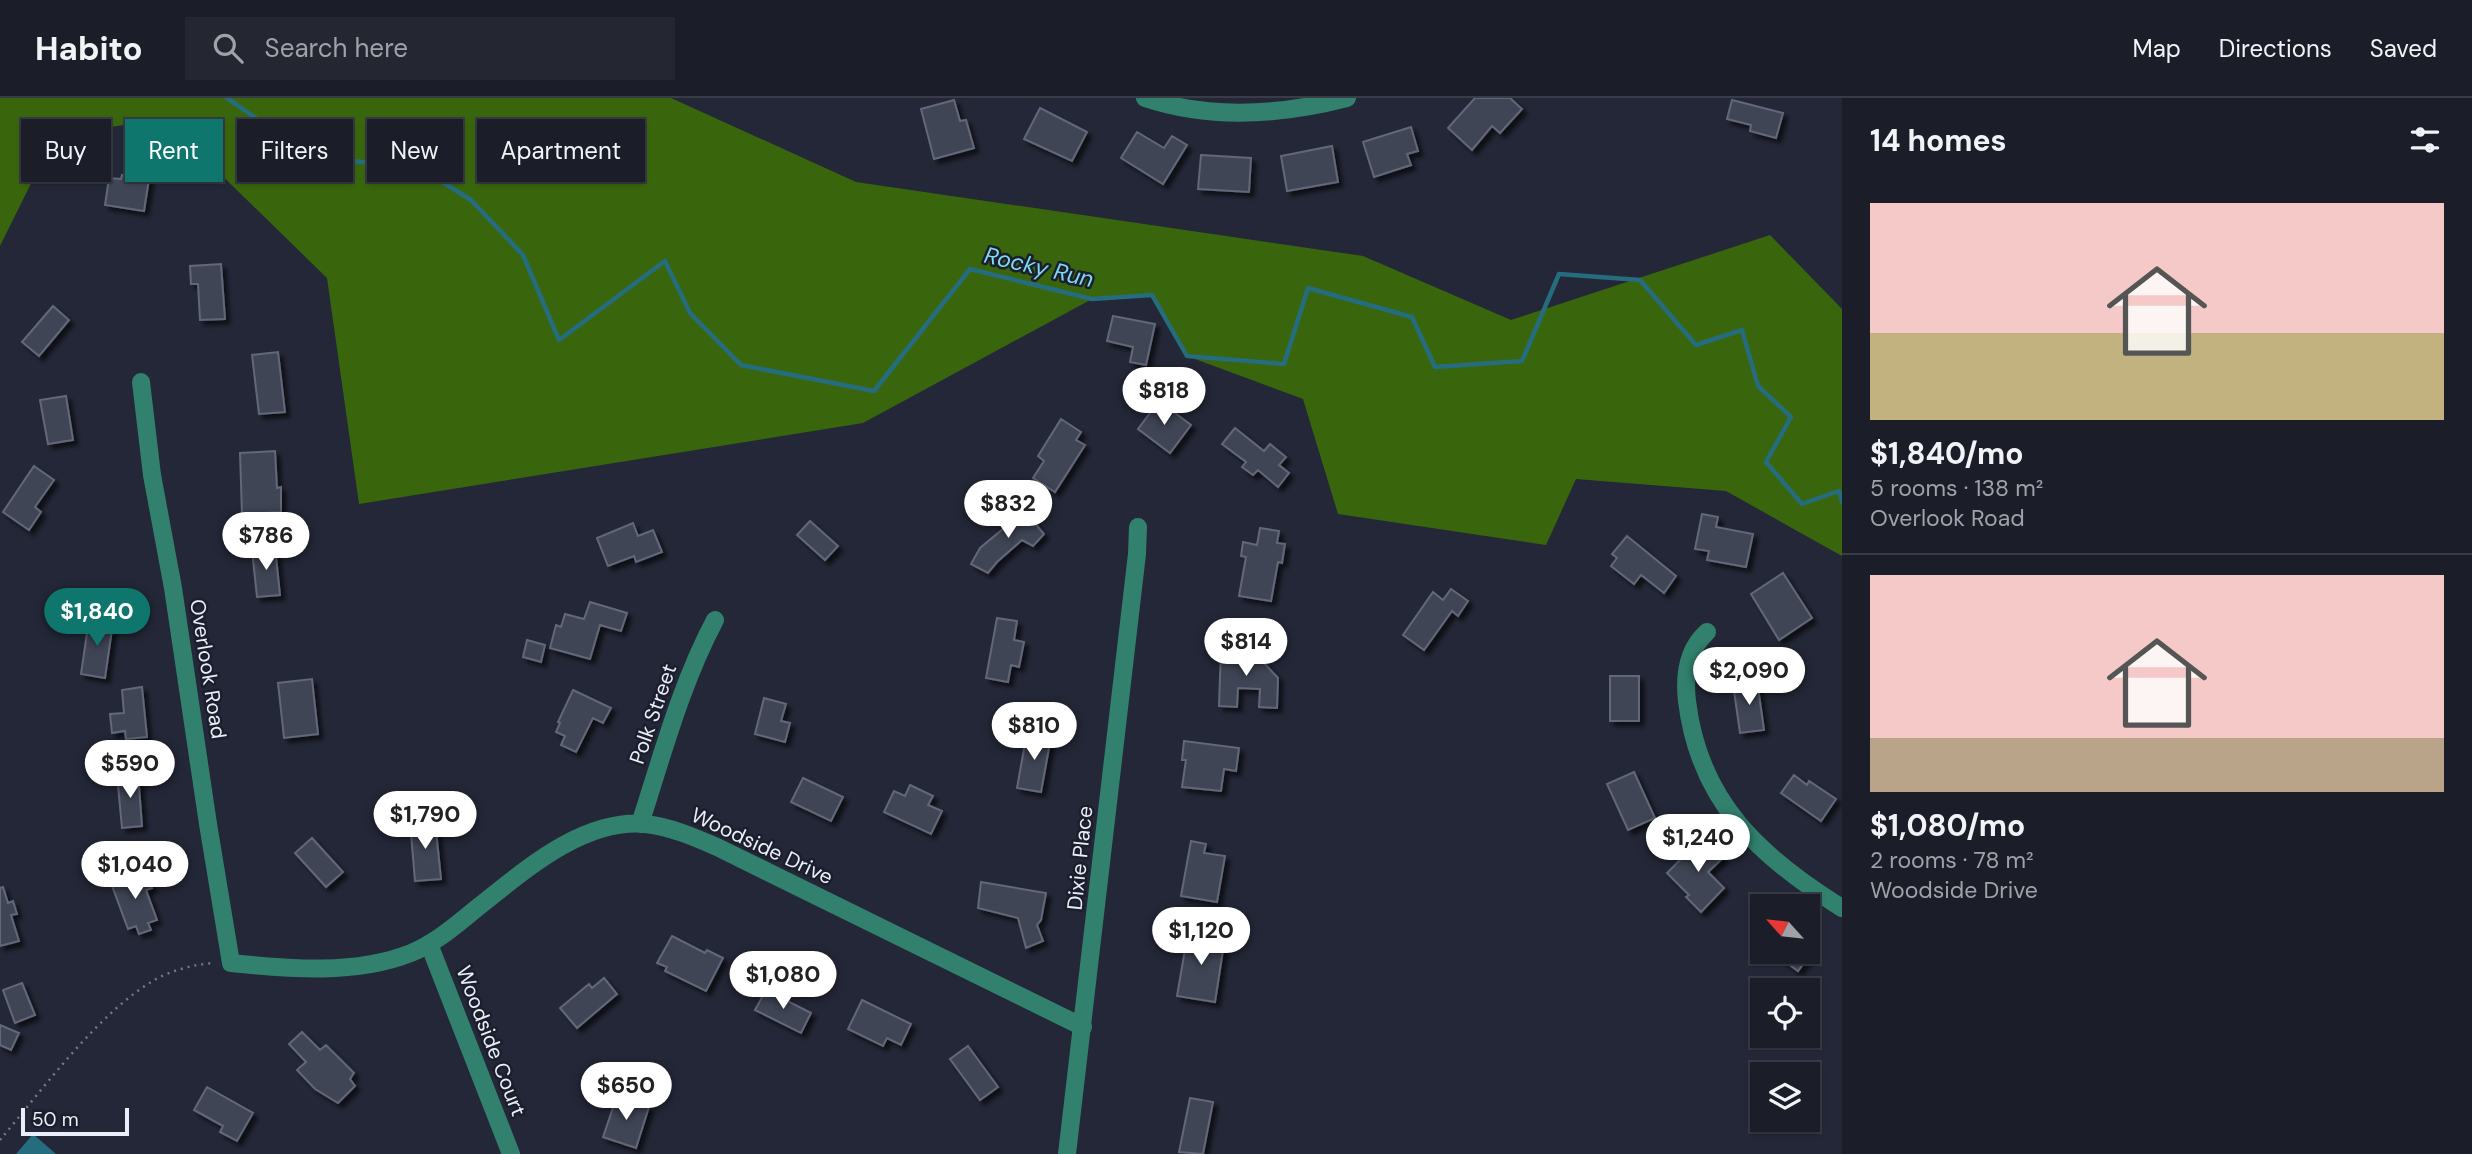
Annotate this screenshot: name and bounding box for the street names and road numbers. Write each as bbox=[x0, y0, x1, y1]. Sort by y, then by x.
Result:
street label: Overlook Road bbox=[183, 597, 233, 741]
street label: Polk Street bbox=[623, 660, 683, 768]
street label: Woodside Drive bbox=[687, 801, 837, 891]
street label: Dixie Place bbox=[1061, 804, 1099, 912]
street label: Woodside Court bbox=[449, 962, 533, 1120]

